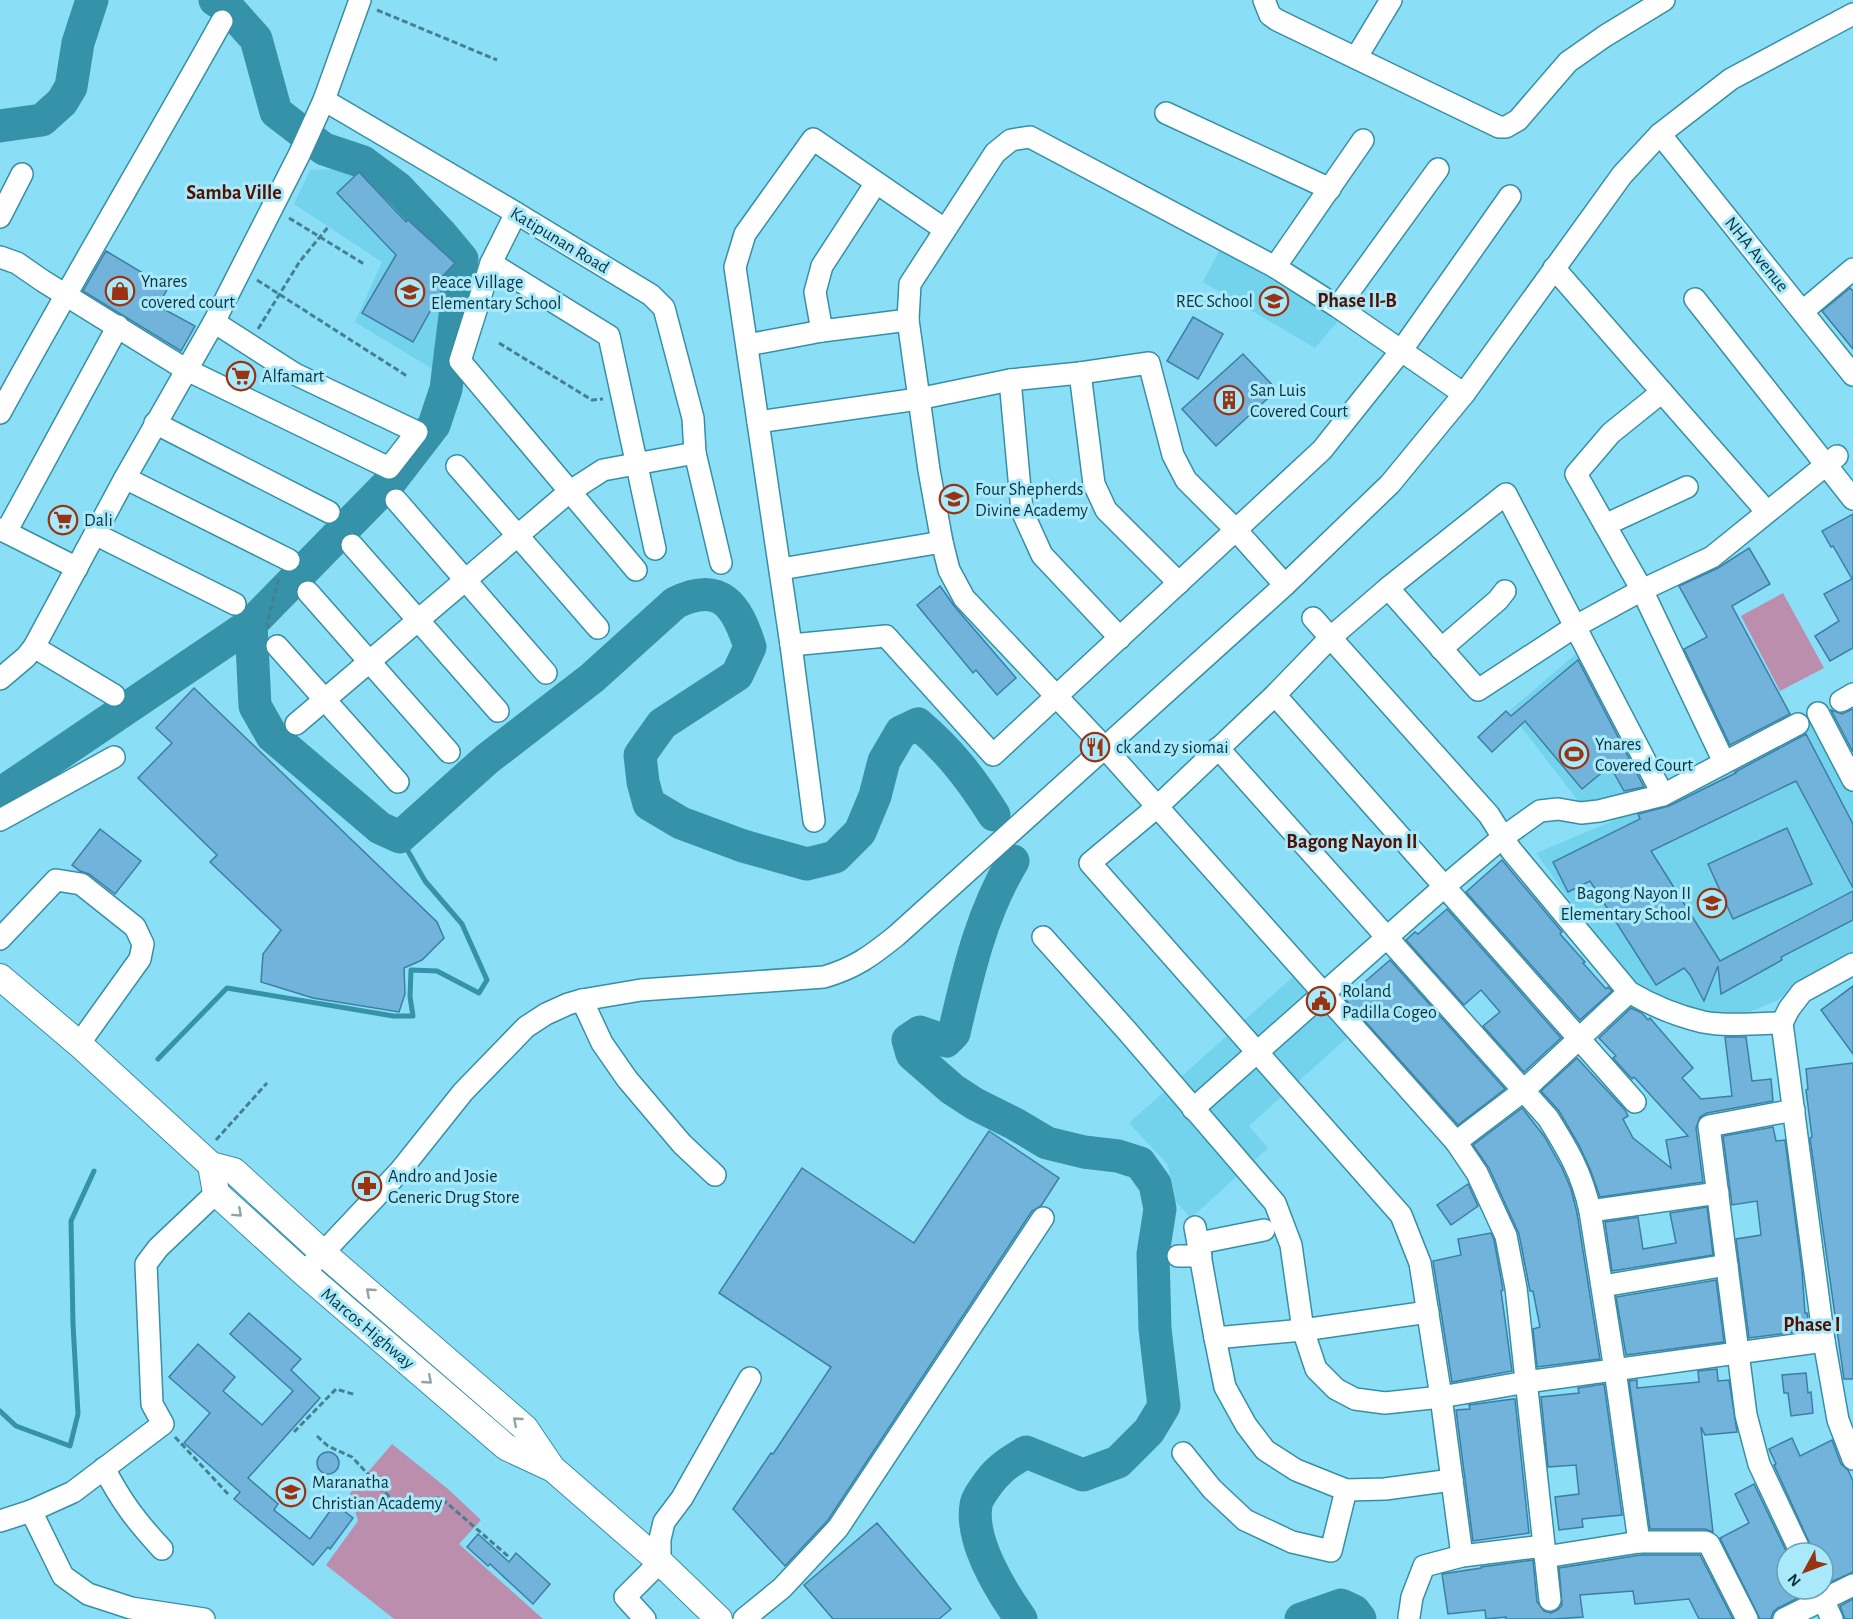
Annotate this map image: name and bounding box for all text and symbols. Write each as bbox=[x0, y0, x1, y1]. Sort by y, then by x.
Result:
district label: Samba Ville bbox=[186, 183, 282, 203]
street label: Katipunan Road bbox=[507, 204, 612, 277]
street label: NHA Avenue bbox=[1721, 214, 1792, 295]
place label: Ynares covered court bbox=[141, 273, 235, 312]
place label: Peace Village Elementary School bbox=[431, 274, 562, 313]
shop icon: Ynares covered court bbox=[104, 275, 136, 307]
school or university icon: Peace Village Elementary School bbox=[394, 276, 426, 308]
school or university icon: REC School bbox=[1258, 285, 1290, 317]
district label: Phase II-B bbox=[1317, 291, 1397, 311]
place label: REC School bbox=[1176, 293, 1253, 311]
supermarket icon: Alfamart bbox=[225, 360, 257, 392]
place label: Alfamart bbox=[262, 368, 325, 386]
place label: San Luis Covered Court bbox=[1250, 382, 1348, 421]
building icon: San Luis Covered Court bbox=[1213, 384, 1245, 416]
place label: Four Shepherds Divine Academy bbox=[975, 481, 1088, 520]
school or university icon: Four Shepherds Divine Academy bbox=[938, 483, 970, 515]
supermarket icon: Dali bbox=[47, 504, 79, 536]
place label: Dali bbox=[84, 512, 113, 530]
restaurant icon: ck and zy siomai bbox=[1079, 731, 1111, 763]
place label: Ynares Covered Court bbox=[1595, 736, 1693, 775]
sports icon: Ynares Covered Court bbox=[1558, 738, 1590, 770]
place label: ck and zy siomai bbox=[1116, 739, 1229, 757]
district label: Bagong Nayon II bbox=[1286, 832, 1418, 852]
place label: Bagong Nayon II Elementary School bbox=[1561, 885, 1691, 924]
school or university icon: Bagong Nayon II Elementary School bbox=[1696, 887, 1728, 919]
place label: Roland Padilla Cogeo bbox=[1342, 983, 1437, 1022]
public building icon: Roland Padilla Cogeo bbox=[1305, 985, 1337, 1017]
place label: Andro and Josie Generic Drug Store bbox=[388, 1168, 520, 1207]
pharmacy icon: Andro and Josie Generic Drug Store bbox=[351, 1170, 383, 1202]
one-way arrow bbox=[231, 1206, 241, 1217]
street label: Marcos Highway bbox=[317, 1285, 418, 1373]
one-way arrow bbox=[366, 1288, 377, 1299]
district label: Phase I bbox=[1783, 1315, 1841, 1335]
one-way arrow bbox=[421, 1372, 432, 1383]
one-way arrow bbox=[513, 1417, 524, 1428]
place label: Maranatha Christian Academy bbox=[312, 1474, 443, 1513]
school or university icon: Maranatha Christian Academy bbox=[275, 1476, 307, 1508]
north arrow bbox=[1775, 1541, 1835, 1601]
text: N bbox=[1785, 1571, 1804, 1590]

